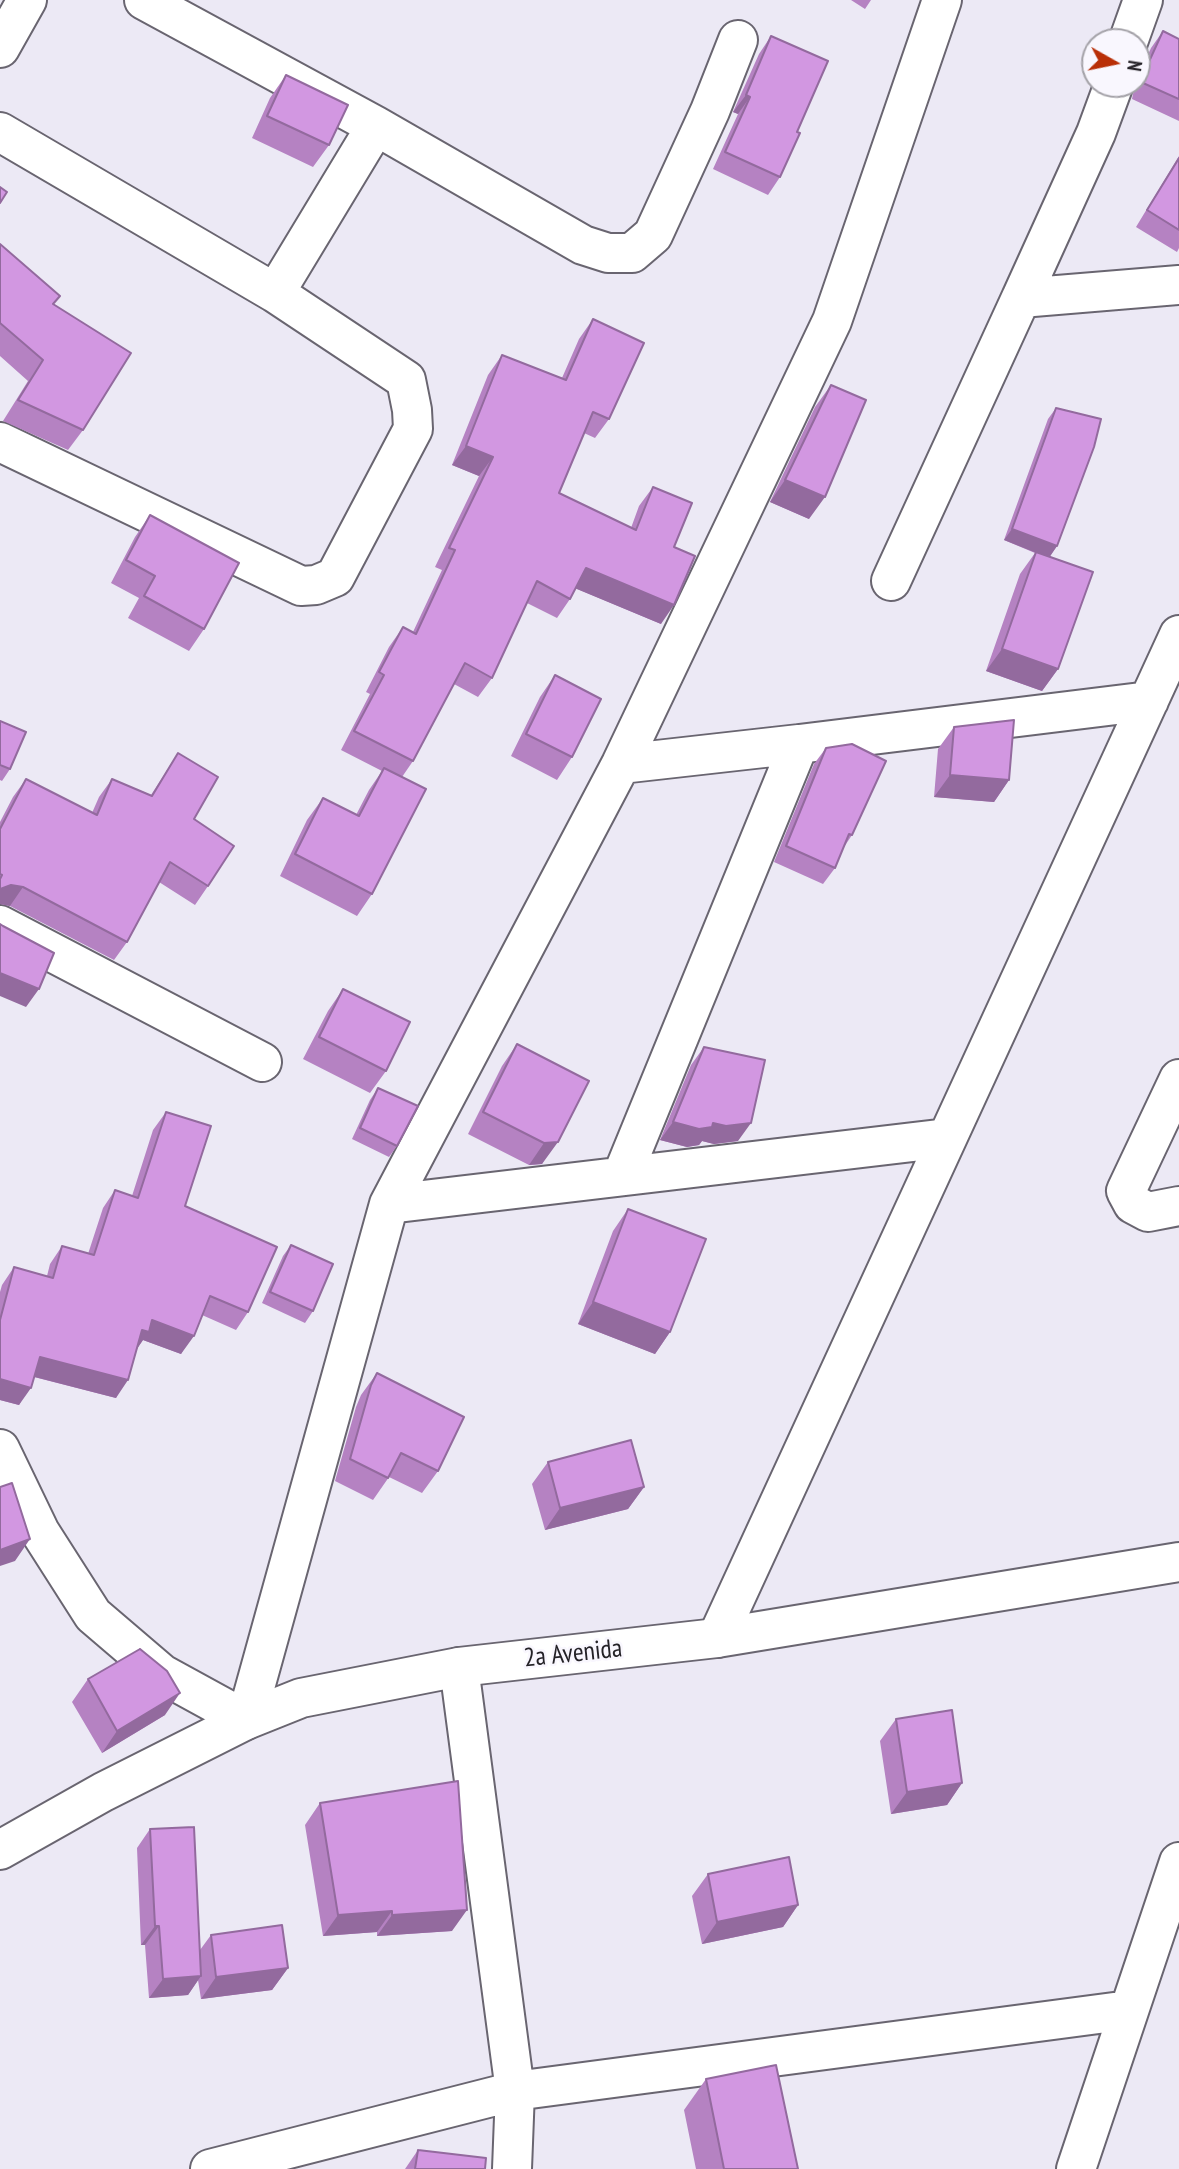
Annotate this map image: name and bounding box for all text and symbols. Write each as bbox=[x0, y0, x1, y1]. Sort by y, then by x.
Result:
north arrow bbox=[1081, 28, 1151, 98]
text: N bbox=[1122, 59, 1147, 73]
street label: 2a Avenida bbox=[522, 1633, 624, 1675]

